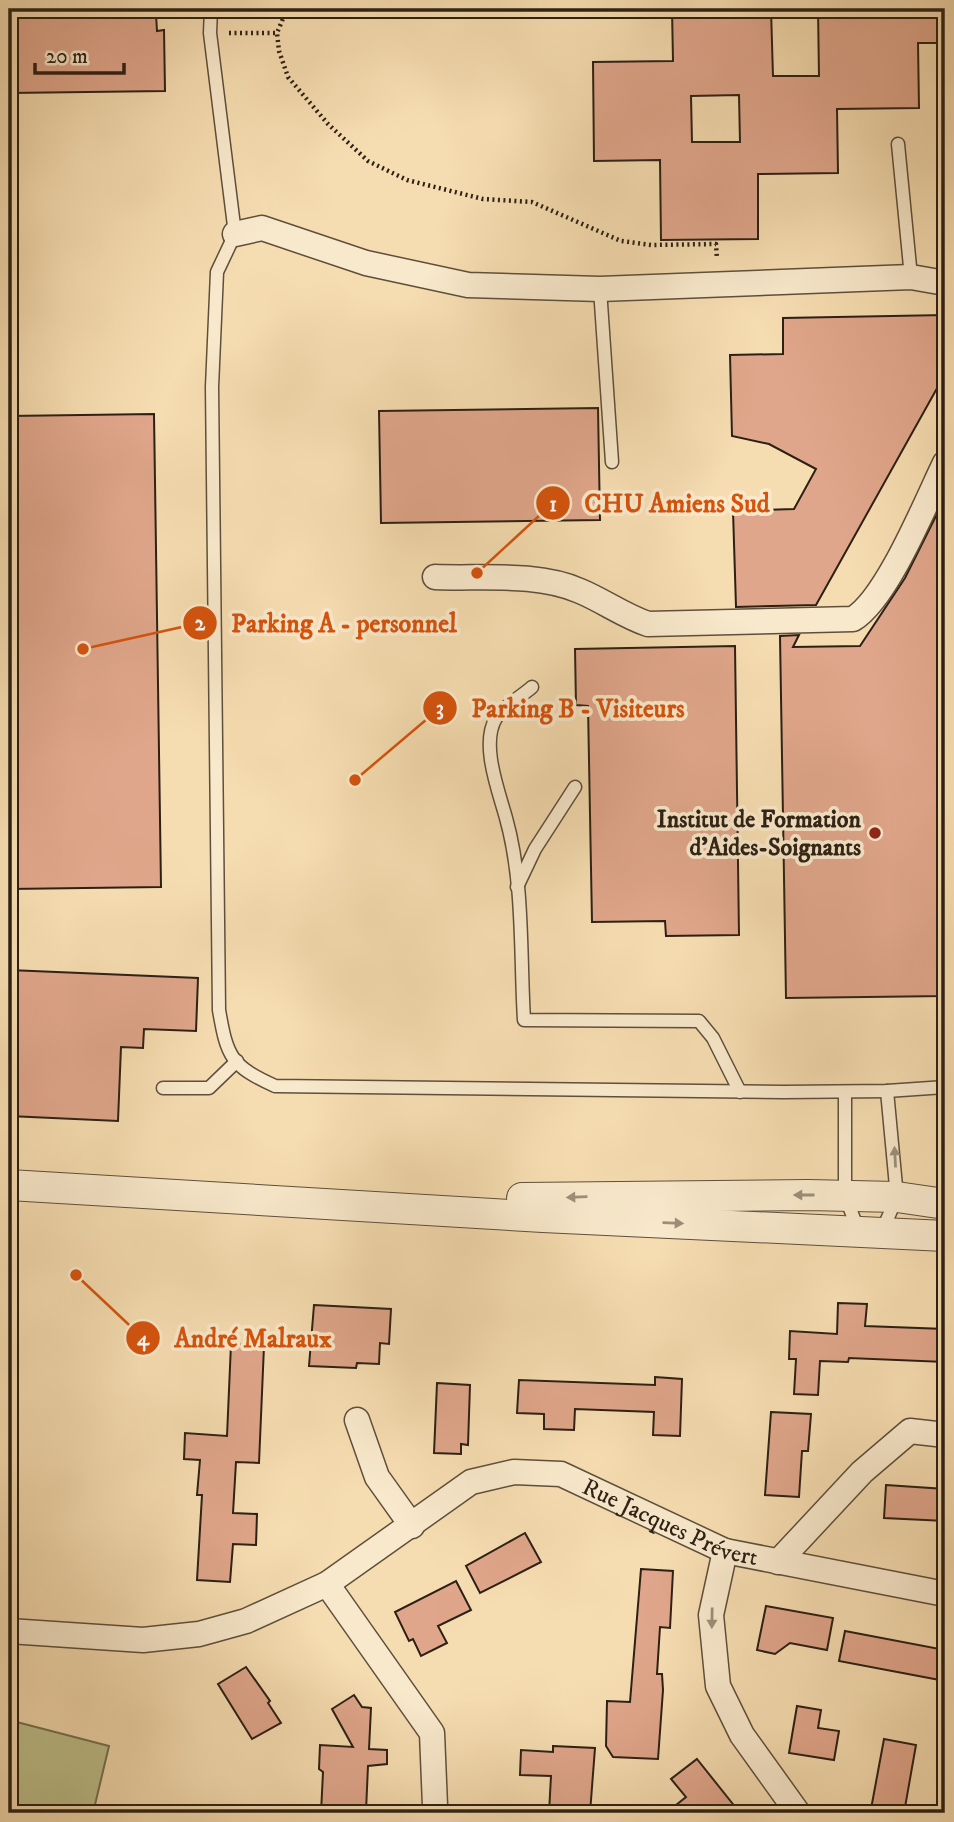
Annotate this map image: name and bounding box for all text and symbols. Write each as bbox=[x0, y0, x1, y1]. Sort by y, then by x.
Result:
scale bar bbox=[35, 32, 124, 76]
text: 20 m bbox=[46, 44, 88, 70]
callout: CHU Amiens Sud bbox=[536, 480, 784, 527]
text: CHU Amiens Sud bbox=[584, 488, 771, 521]
text: 1 bbox=[549, 492, 557, 518]
callout: Parking A - personnel bbox=[182, 600, 471, 647]
text: Parking A - personnel bbox=[231, 608, 458, 641]
text: 2 bbox=[195, 611, 206, 637]
callout: Parking B - Visiteurs bbox=[422, 684, 699, 731]
text: Parking B - Visiteurs bbox=[471, 693, 685, 726]
text: 3 bbox=[436, 696, 444, 722]
place label: Institut de Formation d'Aides-Soignants bbox=[657, 805, 861, 863]
marker: Institut de Formation d'Aides-Soignants bbox=[867, 825, 883, 841]
one-way arrow bbox=[889, 1145, 900, 1167]
one-way arrow bbox=[793, 1189, 815, 1201]
one-way arrow bbox=[565, 1191, 587, 1203]
one-way arrow bbox=[663, 1218, 685, 1229]
callout: André Malraux bbox=[125, 1314, 346, 1361]
text: André Malraux bbox=[173, 1323, 332, 1356]
text: 4 bbox=[137, 1326, 150, 1352]
street label: Rue Jacques Prévert bbox=[577, 1472, 760, 1573]
one-way arrow bbox=[707, 1607, 718, 1629]

